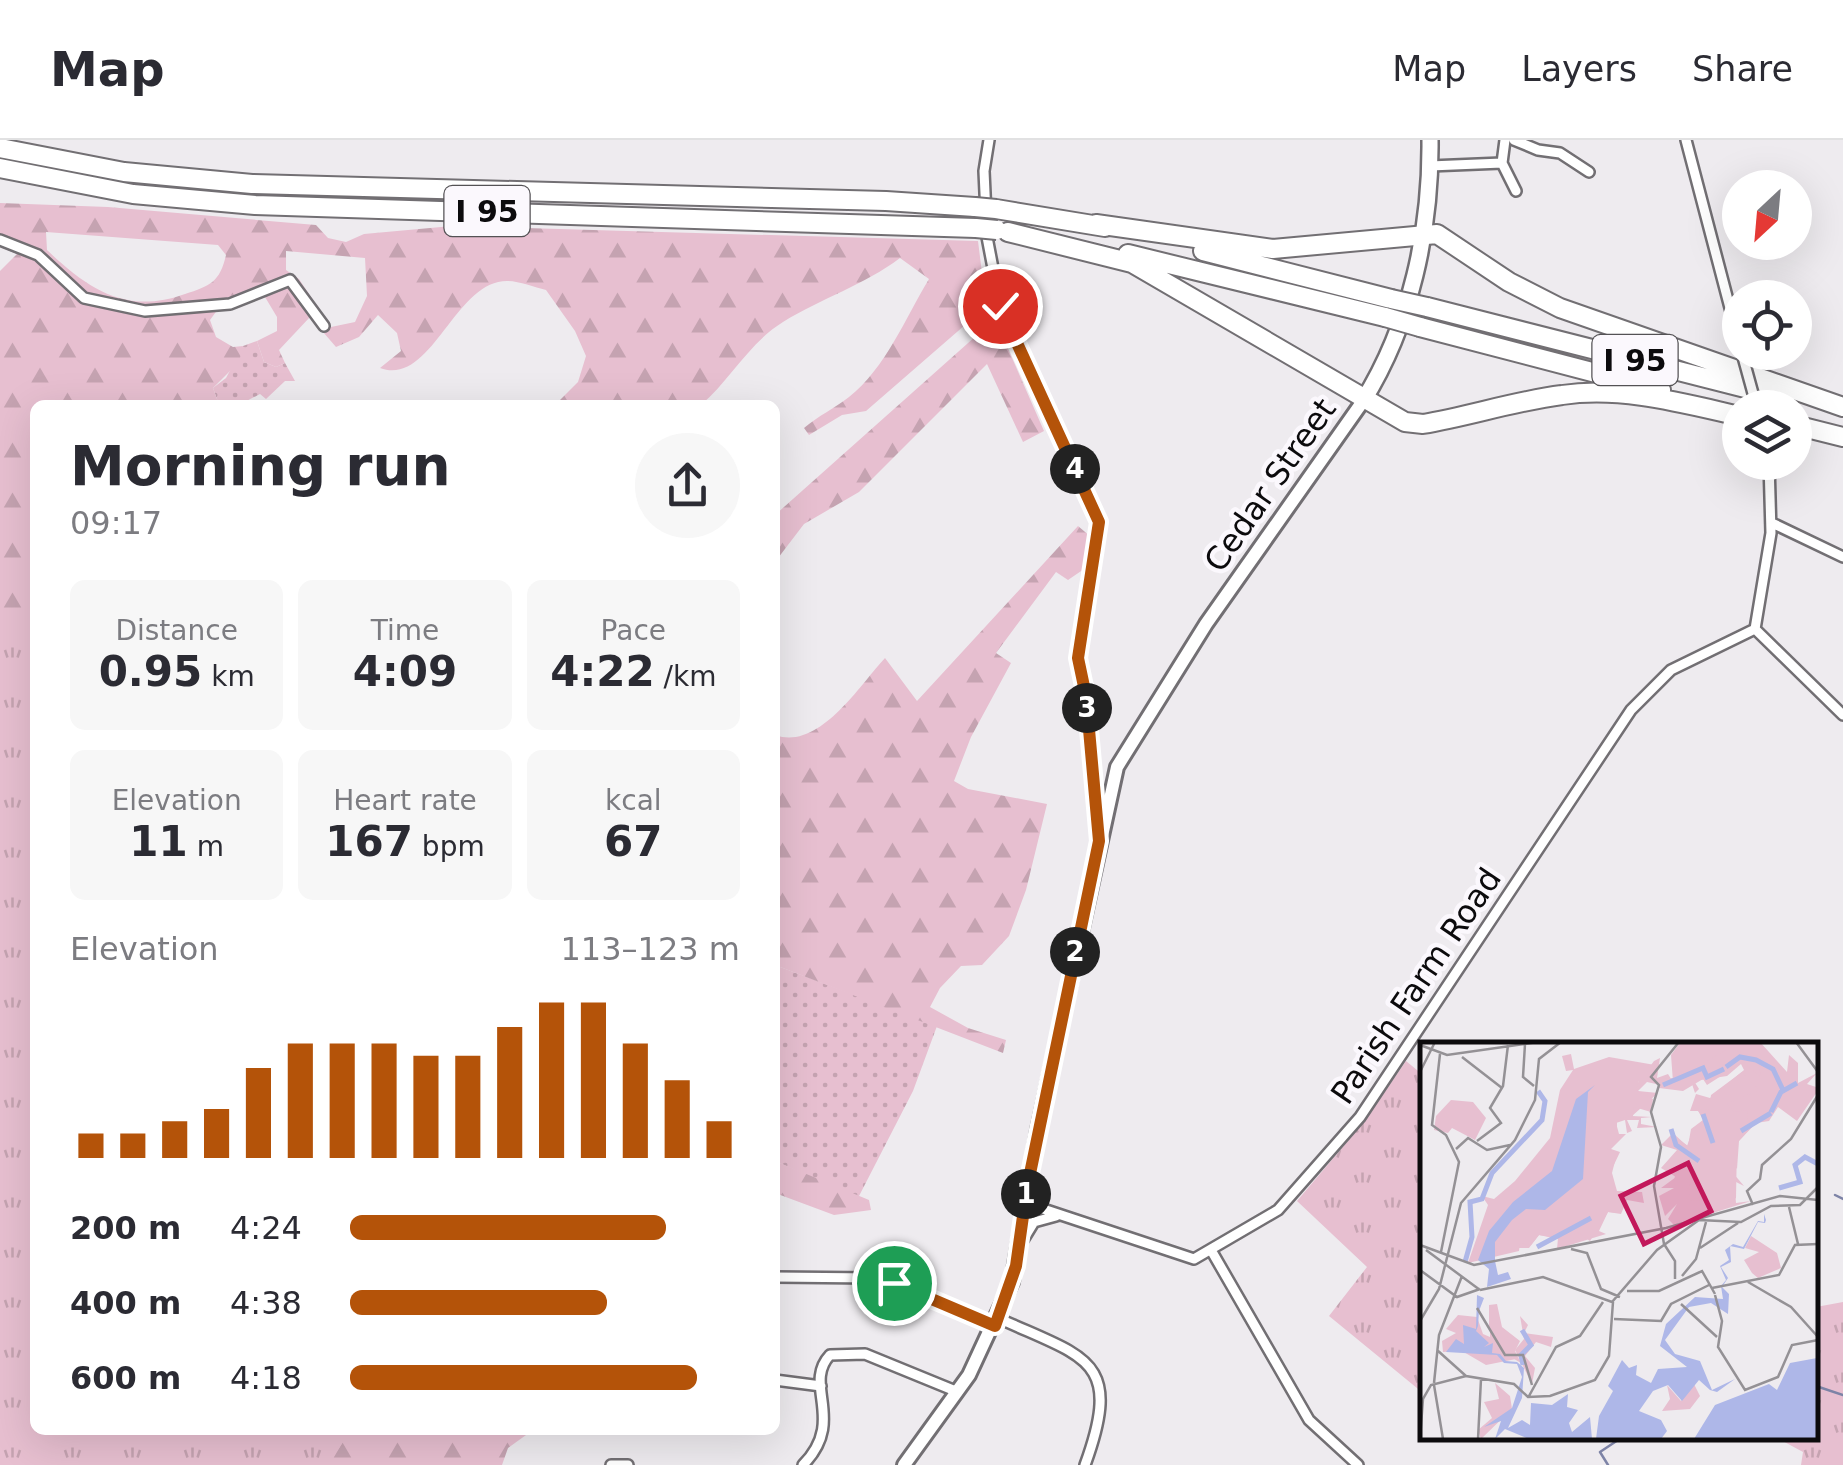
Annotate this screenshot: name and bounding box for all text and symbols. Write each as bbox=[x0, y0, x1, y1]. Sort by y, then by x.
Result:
text: Map bbox=[50, 41, 165, 97]
text: Map bbox=[1392, 49, 1466, 89]
text: Layers bbox=[1521, 49, 1637, 89]
text: Share bbox=[1692, 49, 1793, 89]
north arrow bbox=[1722, 170, 1812, 260]
map controls bbox=[1722, 170, 1812, 480]
road number: I 95 bbox=[444, 186, 530, 236]
pin bbox=[958, 264, 1043, 349]
icon: check bbox=[973, 279, 1028, 334]
button: locate bbox=[1722, 280, 1812, 370]
road number: I 95 bbox=[1592, 335, 1678, 385]
button: layers bbox=[1722, 390, 1812, 480]
street label: Cedar Street bbox=[1196, 391, 1344, 579]
button: share bbox=[635, 433, 740, 538]
text: Morning run bbox=[70, 434, 451, 498]
pin: 4 bbox=[1050, 444, 1100, 494]
text: 4 bbox=[1065, 452, 1085, 485]
text: 09:17 bbox=[70, 504, 162, 542]
text: Distance bbox=[115, 614, 238, 647]
text: Time bbox=[371, 614, 439, 647]
text: Pace bbox=[601, 614, 666, 647]
text: 0.95 bbox=[99, 647, 202, 696]
text: 4:09 bbox=[353, 647, 457, 696]
text: 4:22 bbox=[550, 647, 655, 696]
text: km bbox=[202, 660, 255, 693]
text: /km bbox=[655, 660, 716, 693]
pin: 3 bbox=[1062, 683, 1112, 733]
text: 3 bbox=[1077, 691, 1097, 724]
text: Elevation bbox=[112, 784, 242, 817]
text: Heart rate bbox=[333, 784, 477, 817]
text: kcal bbox=[605, 784, 662, 817]
text: 11 bbox=[129, 817, 188, 866]
text: 167 bbox=[325, 817, 413, 866]
text: 67 bbox=[604, 817, 663, 866]
text: m bbox=[188, 830, 224, 863]
text: bpm bbox=[413, 830, 485, 863]
street label: Parish Farm Road bbox=[1323, 861, 1509, 1111]
pin: 2 bbox=[1050, 927, 1100, 977]
text: Elevation bbox=[70, 930, 219, 968]
text: 113–123 m bbox=[561, 930, 740, 968]
text: 2 bbox=[1065, 935, 1085, 968]
inset map bbox=[1420, 1042, 1818, 1440]
pin: 1 bbox=[1001, 1169, 1051, 1219]
text: 1 bbox=[1016, 1177, 1036, 1210]
text: 200 m bbox=[70, 1209, 181, 1247]
text: 4:24 bbox=[230, 1209, 302, 1247]
pin bbox=[852, 1241, 937, 1326]
icon: arrive bbox=[867, 1256, 922, 1311]
text: 400 m bbox=[70, 1284, 181, 1322]
text: 4:38 bbox=[230, 1284, 302, 1322]
text: 600 m bbox=[70, 1359, 181, 1397]
text: 4:18 bbox=[230, 1359, 302, 1397]

